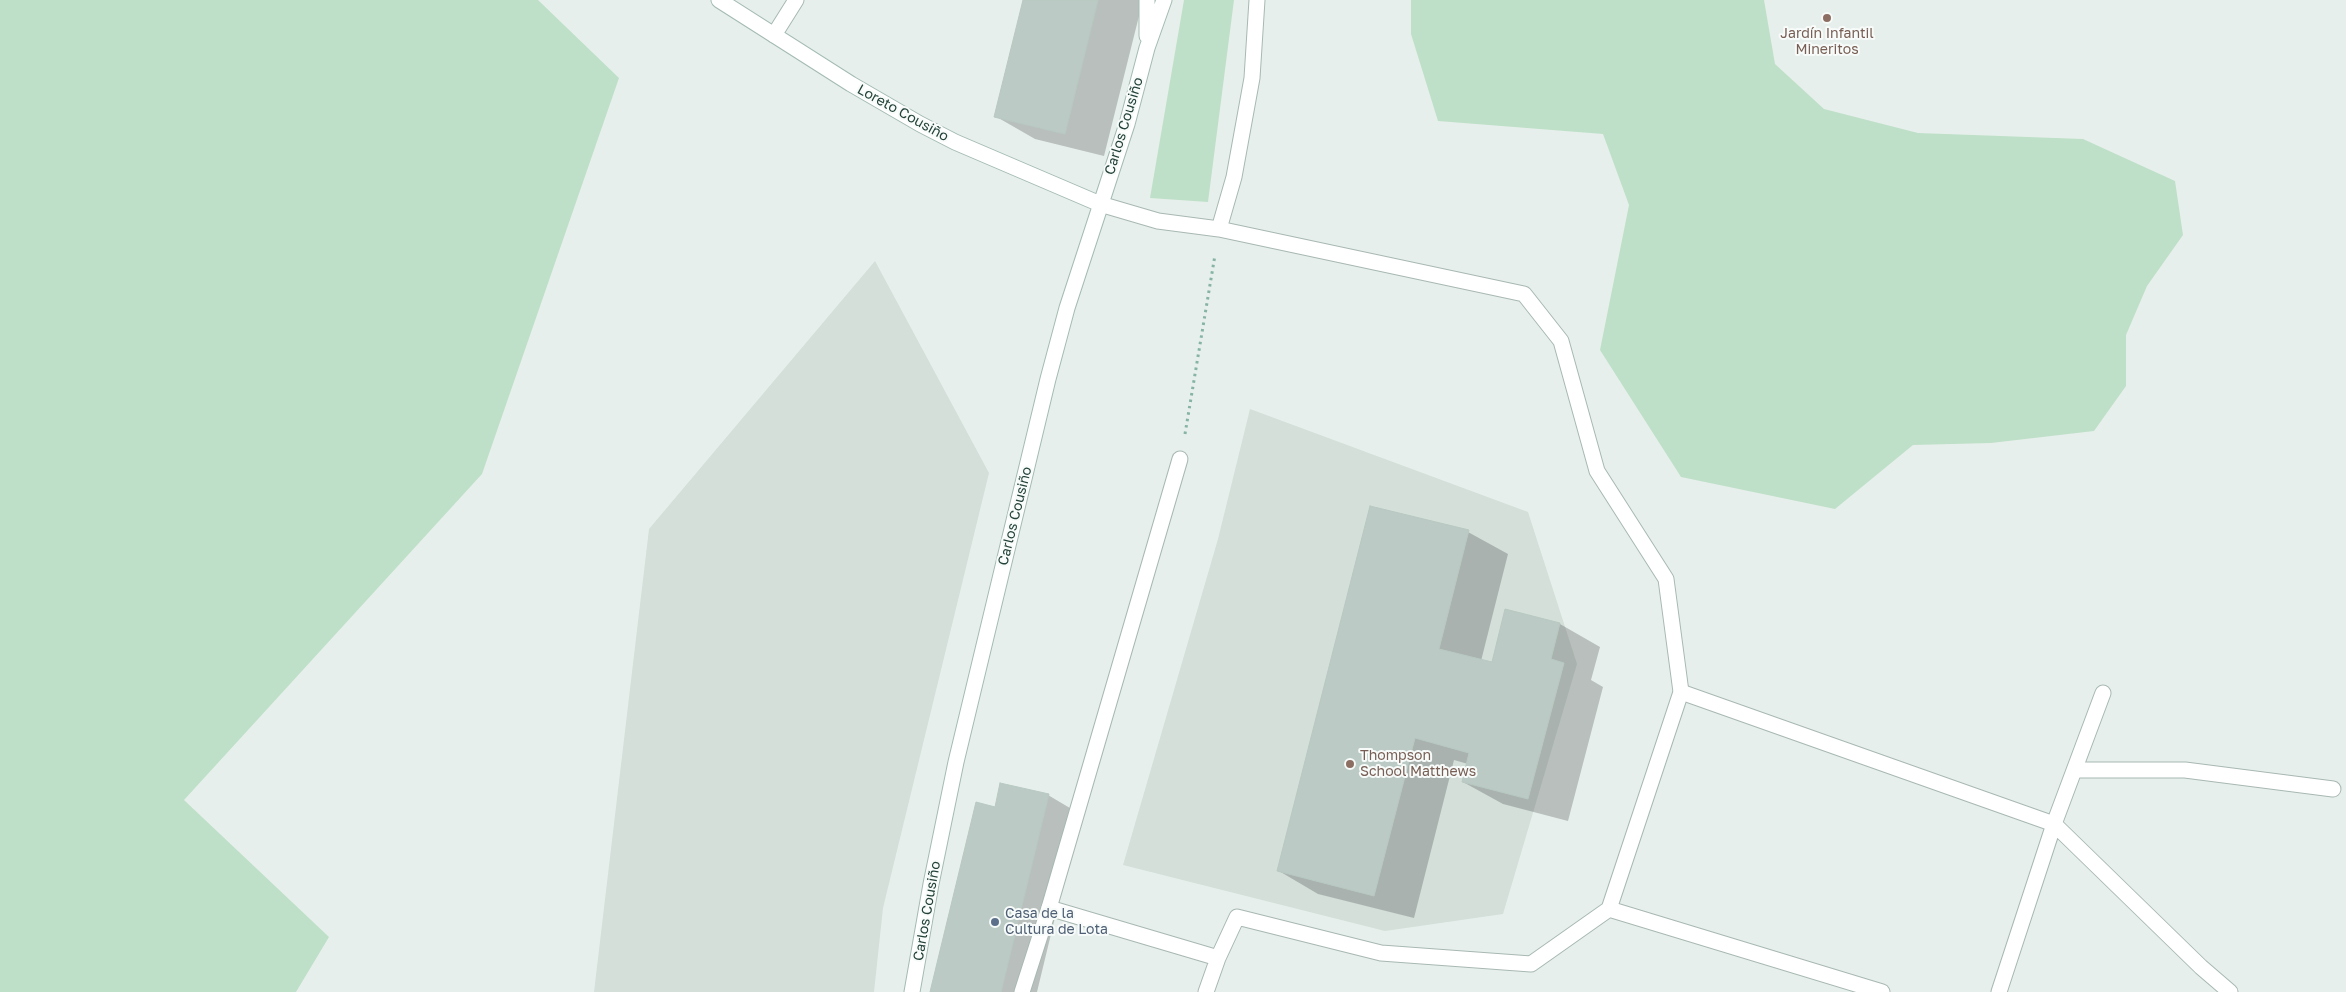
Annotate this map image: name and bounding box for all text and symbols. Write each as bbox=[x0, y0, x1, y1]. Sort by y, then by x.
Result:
marker: Jardín Infantil Mineritos bbox=[1821, 12, 1833, 24]
place label: Jardín Infantil Mineritos bbox=[1780, 26, 1874, 58]
street label: Carlos Cousiño bbox=[1101, 75, 1147, 177]
street label: Loreto Cousiño bbox=[854, 81, 952, 145]
street label: Carlos Cousiño bbox=[995, 465, 1035, 567]
place label: Thompson School Matthews bbox=[1360, 748, 1476, 780]
marker: Thompson School Matthews bbox=[1344, 758, 1356, 770]
street label: Carlos Cousiño bbox=[910, 860, 944, 962]
place label: Casa de la Cultura de Lota bbox=[1005, 906, 1108, 939]
marker: Casa de la Cultura de Lota bbox=[989, 916, 1001, 928]

